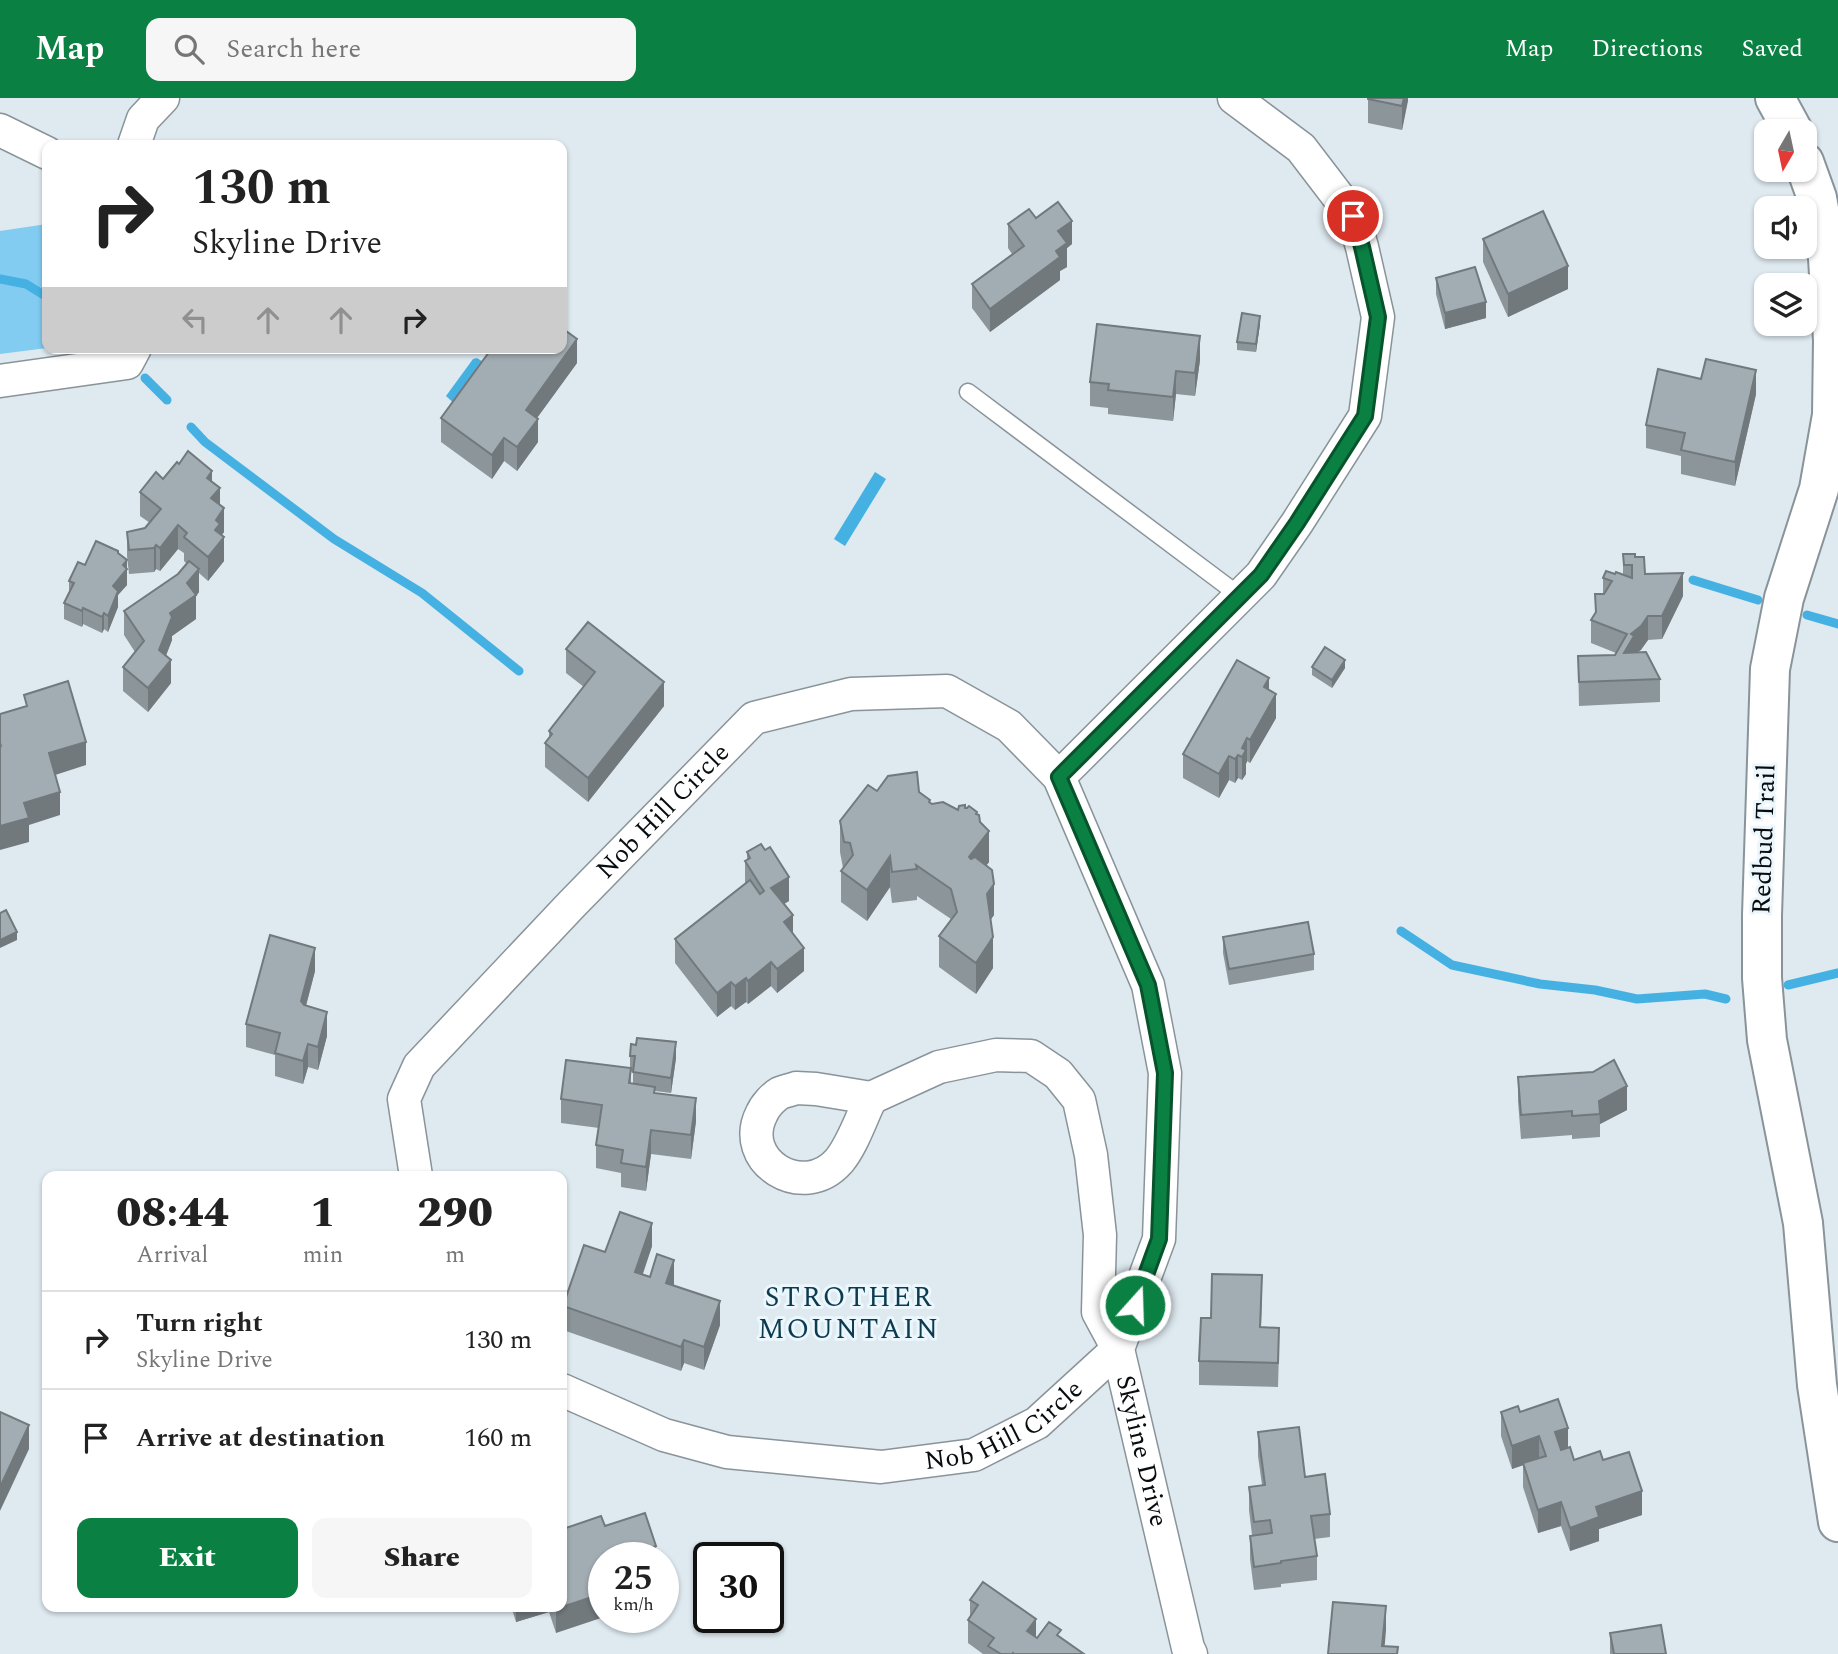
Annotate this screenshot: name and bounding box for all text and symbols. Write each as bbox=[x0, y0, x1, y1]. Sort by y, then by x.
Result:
search box bbox=[146, 18, 636, 81]
text: Map bbox=[35, 24, 104, 74]
text: Search here bbox=[226, 29, 361, 69]
icon: search bbox=[170, 30, 208, 68]
text: Map bbox=[1505, 31, 1553, 67]
text: Directions bbox=[1591, 31, 1703, 67]
text: Saved bbox=[1741, 31, 1803, 67]
north arrow bbox=[1754, 119, 1816, 182]
map controls bbox=[1754, 119, 1817, 336]
text: 130 m bbox=[192, 151, 331, 226]
icon: right bbox=[77, 168, 168, 259]
pin bbox=[1323, 186, 1383, 246]
button: sound bbox=[1754, 196, 1817, 259]
icon: arrive bbox=[1334, 197, 1372, 235]
text: Skyline Drive bbox=[192, 219, 382, 268]
button: layers bbox=[1754, 273, 1817, 336]
icon: left bbox=[176, 301, 214, 339]
icon: ahead bbox=[249, 301, 287, 339]
icon: ahead bbox=[322, 301, 360, 339]
icon: right bbox=[395, 301, 433, 339]
street label: Nob Hill Circle bbox=[587, 734, 739, 888]
street label: Redbud Trail bbox=[1741, 763, 1787, 915]
text: 08:44 bbox=[116, 1182, 229, 1245]
text: 1 bbox=[310, 1182, 336, 1245]
text: 290 bbox=[417, 1182, 493, 1245]
text: Arrival bbox=[137, 1238, 208, 1273]
text: min bbox=[303, 1238, 343, 1273]
text: m bbox=[445, 1238, 465, 1273]
position arrow bbox=[1098, 1268, 1172, 1342]
district label: STROTHER MOUNTAIN bbox=[758, 1276, 940, 1351]
text: Turn right bbox=[136, 1303, 263, 1343]
text: 130 m bbox=[464, 1320, 532, 1360]
icon: right bbox=[77, 1321, 115, 1359]
text: Skyline Drive bbox=[136, 1343, 273, 1378]
street label: Nob Hill Circle bbox=[922, 1370, 1092, 1481]
street label: Skyline Drive bbox=[1105, 1371, 1179, 1531]
text: Arrive at destination bbox=[136, 1418, 385, 1458]
text: 160 m bbox=[464, 1418, 532, 1458]
icon: arrive bbox=[77, 1419, 115, 1457]
button: Exit bbox=[77, 1518, 298, 1598]
button: Share bbox=[312, 1518, 532, 1598]
speed limit sign: 30 bbox=[693, 1542, 784, 1633]
text: 25 bbox=[614, 1552, 653, 1605]
text: km/h bbox=[613, 1591, 654, 1618]

